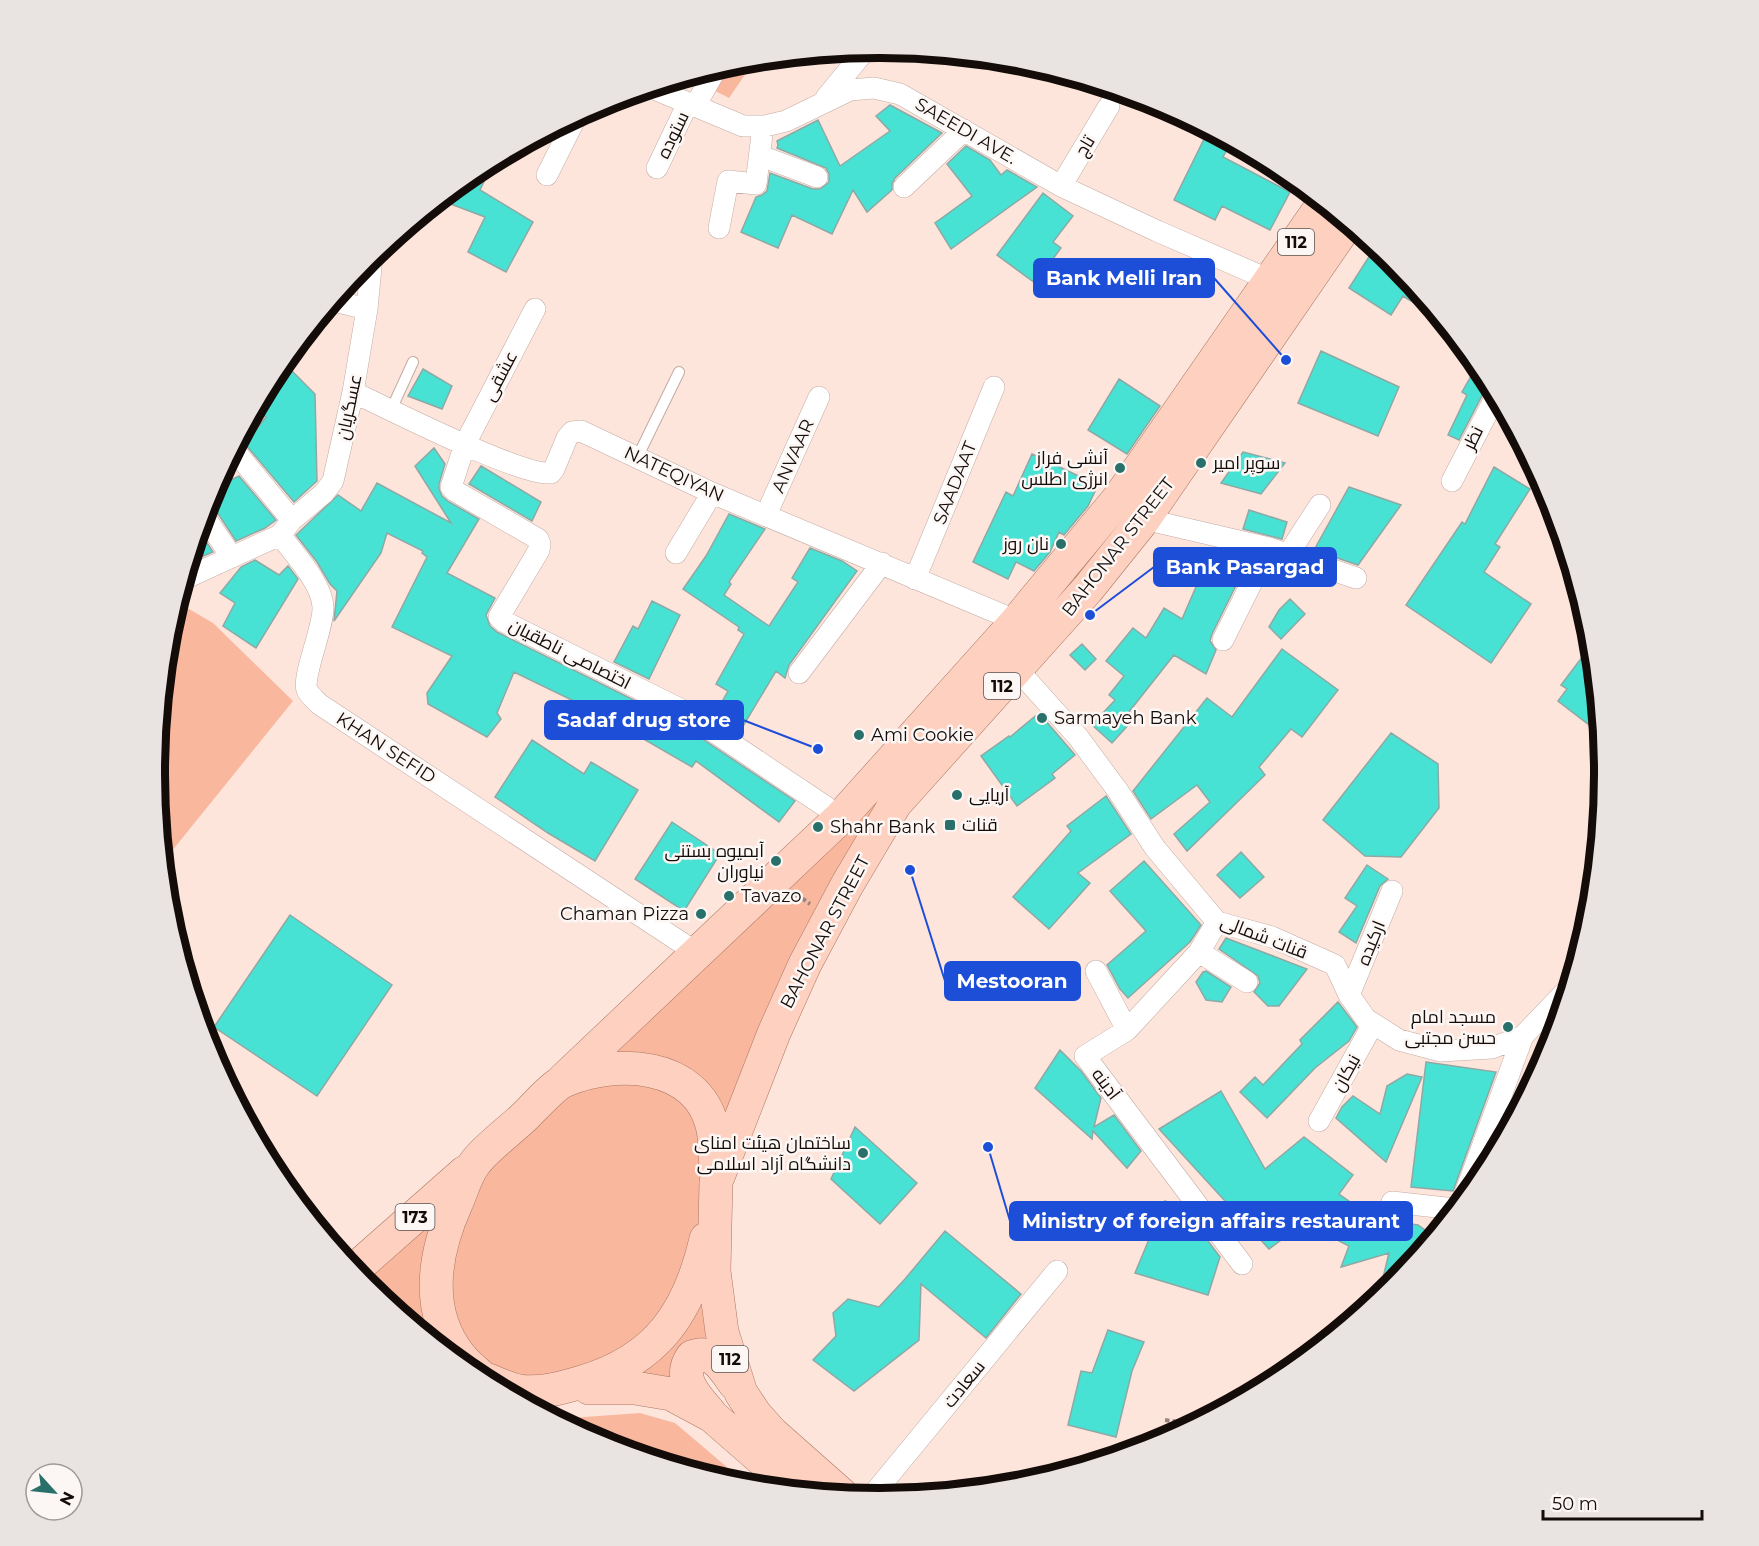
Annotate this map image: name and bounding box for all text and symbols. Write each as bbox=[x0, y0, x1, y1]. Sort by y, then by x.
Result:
street label: SAEEDI AVE. bbox=[911, 93, 1021, 169]
street label: ستوده bbox=[652, 108, 694, 162]
street label: تاج bbox=[1070, 131, 1101, 161]
road number: 112 bbox=[1278, 229, 1314, 255]
callout: Bank Melli Iran bbox=[1034, 259, 1214, 297]
text: Bank Melli Iran bbox=[1046, 266, 1202, 290]
street label: عشقی bbox=[478, 347, 522, 405]
street label: عسگریان bbox=[331, 372, 367, 442]
street label: ANVAAR bbox=[767, 416, 819, 496]
street label: نظر bbox=[1457, 423, 1488, 454]
street label: SAADAAT bbox=[928, 438, 982, 528]
street label: NATEQIYAN bbox=[621, 441, 727, 507]
place label: آنشی فراز انرژی اطلس bbox=[1021, 447, 1108, 490]
place label: سوپر امیر bbox=[1212, 452, 1280, 475]
marker: سوپر امیر bbox=[1194, 456, 1208, 470]
marker: آنشی فراز انرژی اطلس bbox=[1113, 461, 1127, 475]
street label: BAHONAR STREET bbox=[1057, 473, 1179, 621]
place label: نان روز bbox=[1002, 533, 1049, 555]
marker: نان روز bbox=[1054, 537, 1068, 551]
callout: Bank Pasargad bbox=[1154, 548, 1336, 586]
text: Bank Pasargad bbox=[1166, 555, 1324, 579]
street label: اختصاصی ناطقیان bbox=[505, 614, 635, 694]
road number: 112 bbox=[984, 673, 1020, 699]
callout: Sadaf drug store bbox=[545, 701, 743, 739]
place label: Sarmayeh Bank bbox=[1054, 707, 1197, 729]
street label: KHAN SEFID bbox=[332, 708, 440, 788]
text: Sadaf drug store bbox=[557, 708, 731, 732]
marker: Sarmayeh Bank bbox=[1035, 711, 1049, 725]
place label: Ami Cookie bbox=[871, 724, 974, 746]
marker: Ami Cookie bbox=[852, 728, 866, 742]
place label: آریایی bbox=[969, 784, 1010, 806]
marker: آریایی bbox=[950, 788, 964, 802]
place label: قنات bbox=[962, 814, 998, 836]
place label: Shahr Bank bbox=[830, 816, 935, 838]
marker: قنات bbox=[943, 818, 957, 832]
marker: Shahr Bank bbox=[811, 820, 825, 834]
place label: آبمیوه بستنی نیاوران bbox=[664, 840, 764, 883]
street label: BAHONAR STREET bbox=[775, 851, 875, 1012]
marker: آبمیوه بستنی نیاوران bbox=[769, 854, 783, 868]
place label: Tavazo bbox=[741, 885, 802, 907]
marker: Tavazo bbox=[722, 889, 736, 903]
place label: Chaman Pizza bbox=[560, 903, 689, 925]
marker: Chaman Pizza bbox=[694, 907, 708, 921]
street label: قنات شمالى bbox=[1217, 910, 1311, 964]
street label: ارکیده bbox=[1352, 917, 1390, 969]
callout: Mestooran bbox=[945, 962, 1080, 1000]
text: Mestooran bbox=[957, 969, 1067, 993]
place label: مسجد امام حسن مجتبی bbox=[1405, 1006, 1496, 1049]
marker: مسجد امام حسن مجتبی bbox=[1501, 1020, 1515, 1034]
street label: نیکان bbox=[1327, 1051, 1365, 1095]
street label: آدینه bbox=[1087, 1064, 1125, 1104]
place label: ساختمان هیئت امنای دانشگاه آزاد اسلامی bbox=[694, 1132, 851, 1175]
marker: ساختمان هیئت امنای دانشگاه آزاد اسلامی bbox=[856, 1146, 870, 1160]
callout: Ministry of foreign affairs restaurant bbox=[1010, 1202, 1412, 1240]
road number: 173 bbox=[396, 1204, 434, 1230]
text: Ministry of foreign affairs restaurant bbox=[1022, 1209, 1400, 1233]
road number: 112 bbox=[712, 1346, 748, 1372]
street label: سعادت bbox=[938, 1356, 990, 1412]
north arrow bbox=[24, 1462, 84, 1522]
scale bar bbox=[1543, 1483, 1702, 1521]
text: N bbox=[56, 1489, 78, 1509]
text: 50 m bbox=[1552, 1493, 1598, 1515]

